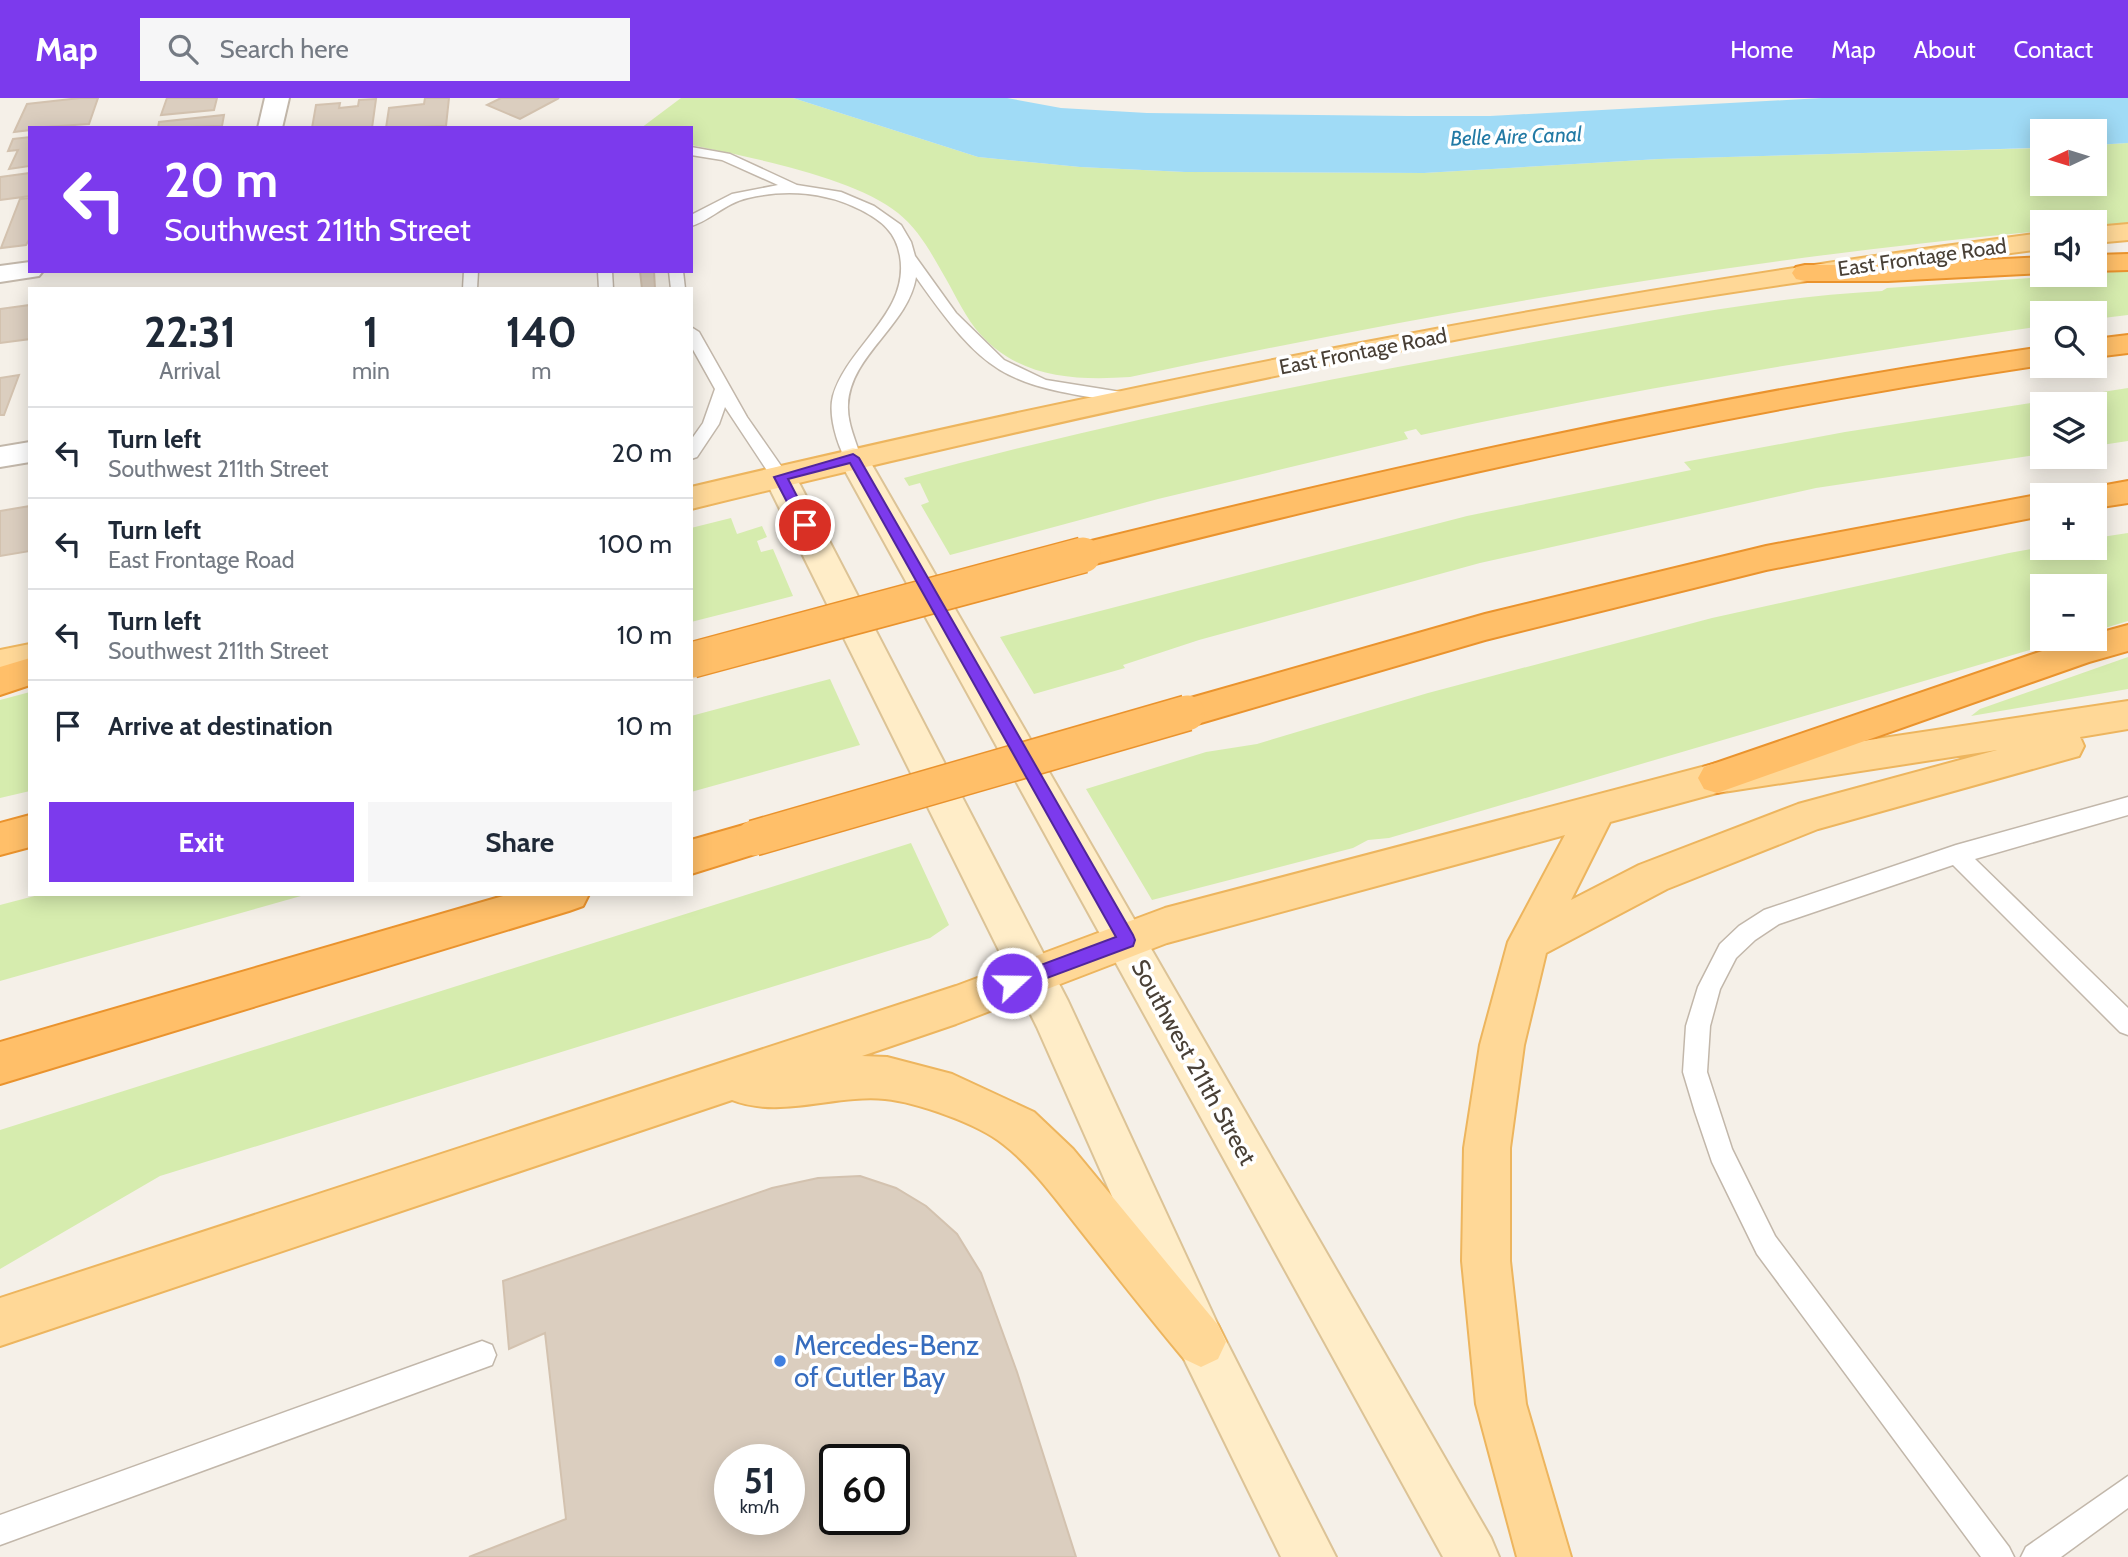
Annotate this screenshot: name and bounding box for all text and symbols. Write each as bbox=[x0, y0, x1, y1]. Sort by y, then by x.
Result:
search box bbox=[140, 18, 630, 81]
text: Map bbox=[35, 29, 98, 69]
icon: search bbox=[164, 30, 202, 68]
text: Search here bbox=[220, 33, 349, 65]
text: Home bbox=[1730, 35, 1793, 64]
text: Map bbox=[1831, 35, 1876, 64]
text: About bbox=[1914, 35, 1976, 64]
text: Contact bbox=[2014, 35, 2093, 64]
north arrow bbox=[2030, 119, 2107, 196]
map controls bbox=[2030, 119, 2107, 651]
water label: Belle Aire Canal bbox=[1450, 121, 1582, 151]
text: 20 m bbox=[164, 150, 278, 209]
icon: left bbox=[49, 154, 140, 245]
text: Southwest 211th Street bbox=[164, 210, 471, 249]
button: sound bbox=[2030, 210, 2107, 287]
street label: East Frontage Road bbox=[1836, 233, 2008, 281]
button: search bbox=[2030, 301, 2107, 378]
text: 22:31 bbox=[144, 306, 236, 358]
text: 1 bbox=[363, 306, 379, 358]
text: 140 bbox=[506, 306, 577, 358]
street label: East Frontage Road bbox=[1277, 322, 1449, 380]
text: Arrival bbox=[159, 357, 221, 385]
text: min bbox=[352, 357, 390, 385]
text: m bbox=[531, 357, 551, 385]
button: layers bbox=[2030, 392, 2107, 469]
text: Turn left bbox=[108, 423, 201, 455]
icon: left bbox=[49, 434, 87, 472]
text: 20 m bbox=[612, 437, 672, 469]
text: Southwest 211th Street bbox=[108, 455, 329, 483]
button: + bbox=[2030, 483, 2107, 560]
pin bbox=[775, 495, 835, 555]
icon: arrive bbox=[786, 506, 824, 544]
text: Turn left bbox=[108, 514, 201, 546]
icon: left bbox=[49, 525, 87, 563]
text: 100 m bbox=[599, 528, 672, 560]
text: East Frontage Road bbox=[108, 546, 295, 574]
button: − bbox=[2030, 574, 2107, 651]
text: Turn left bbox=[108, 605, 201, 637]
icon: left bbox=[49, 616, 87, 654]
text: 10 m bbox=[617, 619, 672, 651]
text: Southwest 211th Street bbox=[108, 637, 329, 665]
icon: arrive bbox=[49, 707, 87, 745]
text: Arrive at destination bbox=[108, 710, 333, 742]
text: 10 m bbox=[617, 710, 672, 742]
button: Exit bbox=[49, 802, 354, 882]
button: Share bbox=[368, 802, 672, 882]
position arrow bbox=[975, 946, 1049, 1020]
street label: Southwest 211th Street bbox=[1126, 954, 1262, 1170]
place label: Mercedes-Benz of Cutler Bay bbox=[794, 1328, 979, 1394]
marker: Mercedes-Benz of Cutler Bay bbox=[772, 1353, 788, 1369]
speed limit sign: 60 bbox=[819, 1444, 910, 1535]
text: 51 bbox=[744, 1459, 775, 1502]
text: km/h bbox=[740, 1496, 779, 1518]

